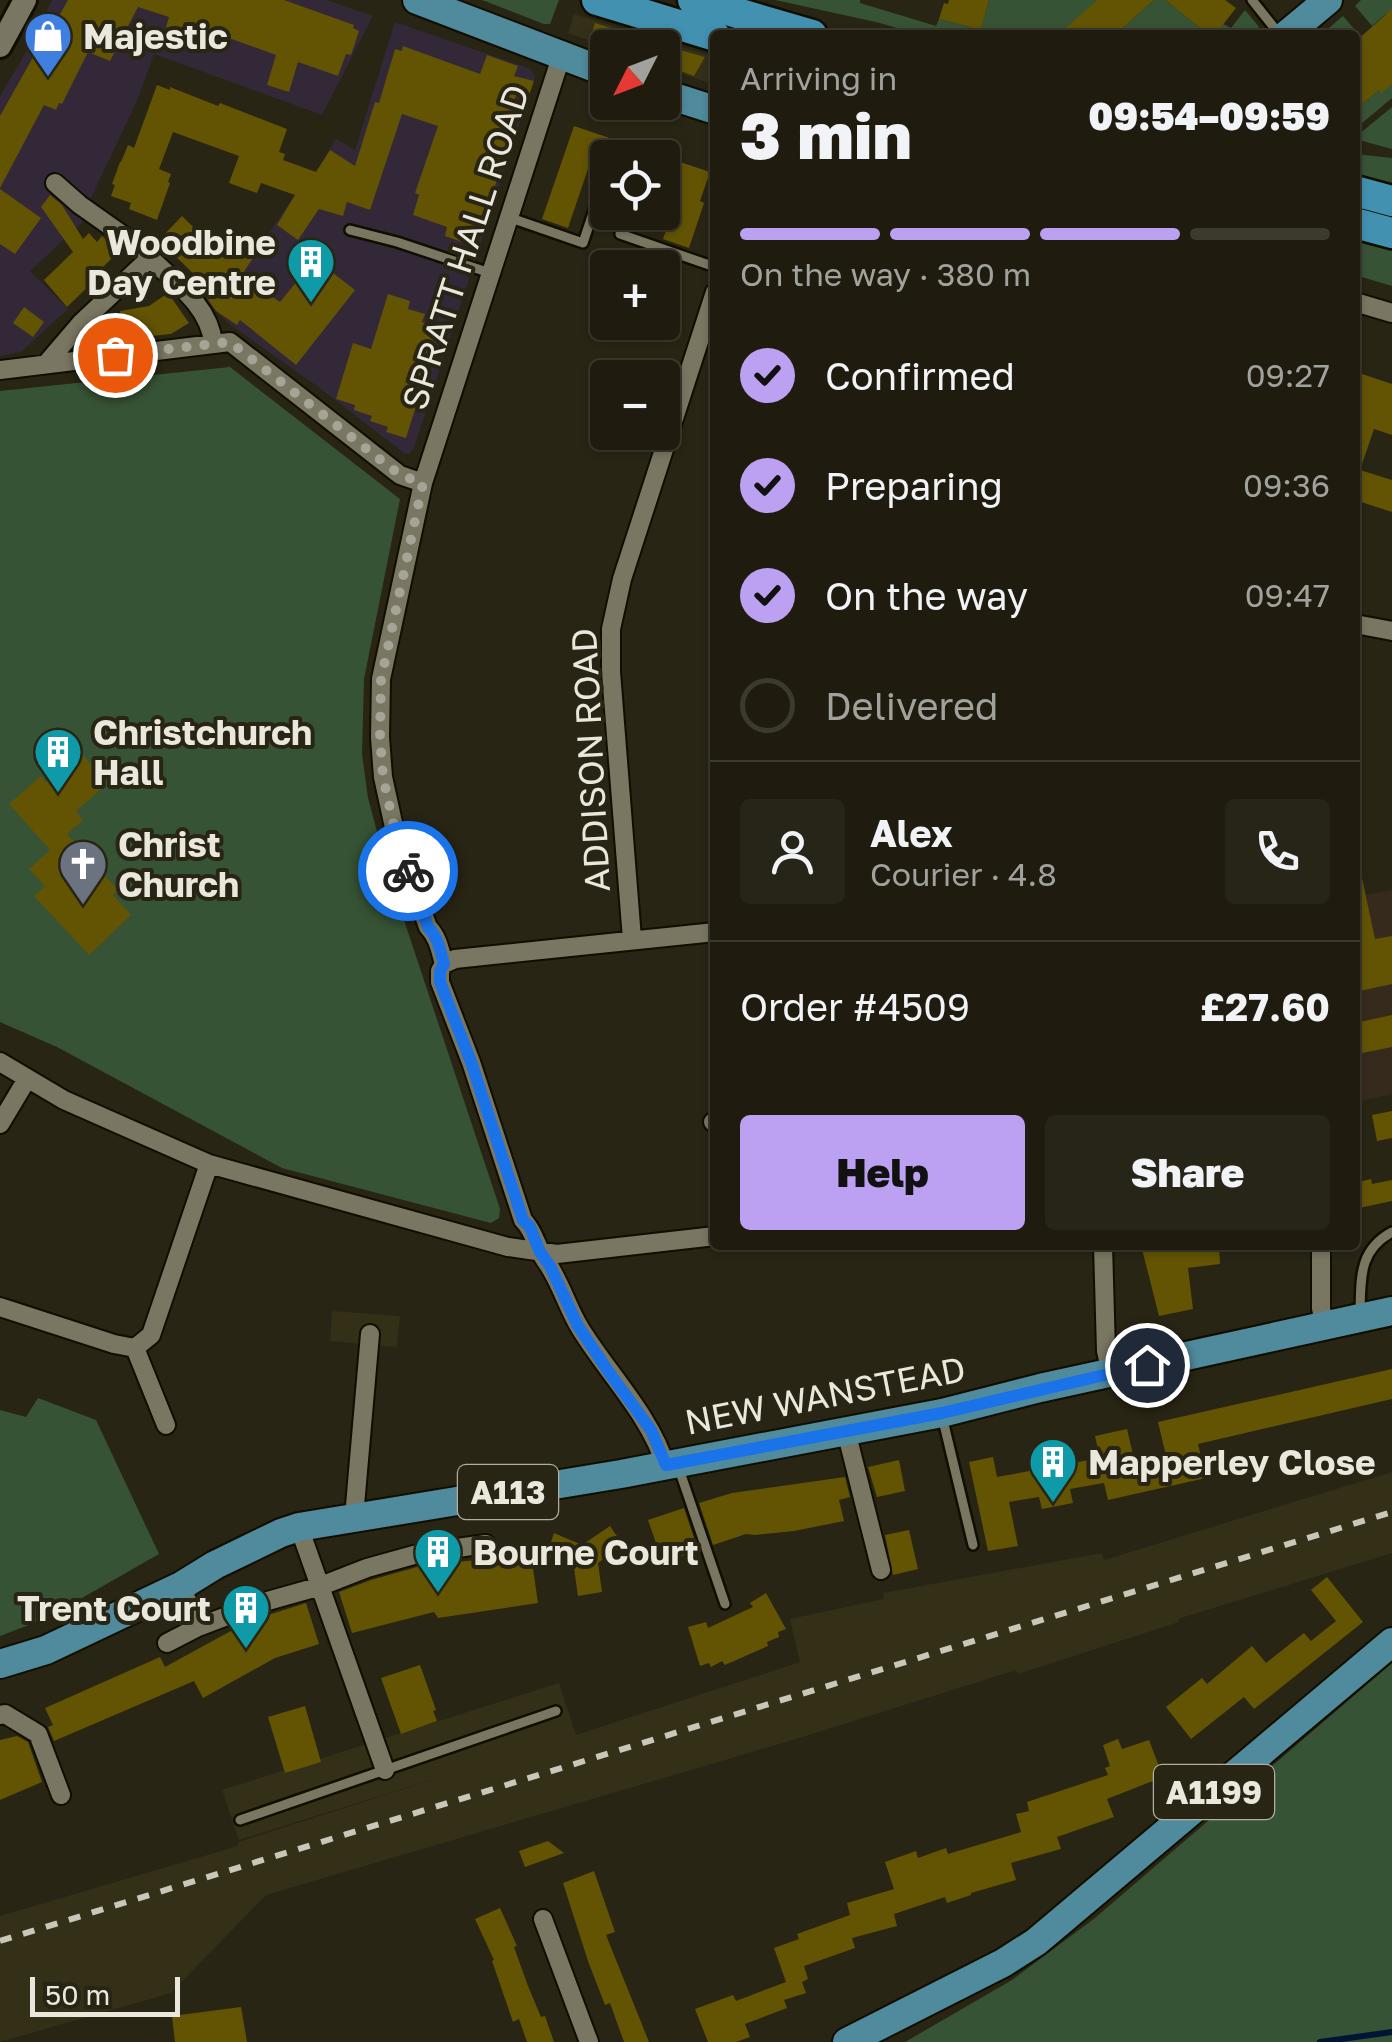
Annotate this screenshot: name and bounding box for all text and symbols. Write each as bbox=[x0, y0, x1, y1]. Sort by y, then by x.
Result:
shop icon: Majestic bbox=[22, 10, 74, 78]
place label: Majestic bbox=[83, 15, 228, 57]
north arrow bbox=[590, 30, 680, 120]
map controls bbox=[590, 30, 680, 450]
text: Arriving in bbox=[740, 59, 897, 97]
street label: SPRATT HALL ROAD bbox=[393, 79, 537, 415]
text: 09:54–09:59 bbox=[1088, 93, 1330, 138]
text: 3 min bbox=[740, 95, 912, 173]
button: locate bbox=[590, 140, 680, 230]
place label: Woodbine Day Centre bbox=[87, 221, 276, 303]
building icon: Woodbine Day Centre bbox=[285, 236, 337, 304]
button: + bbox=[590, 250, 680, 340]
text: On the way · 380 m bbox=[740, 255, 1031, 293]
pin bbox=[73, 313, 158, 398]
icon: bag bbox=[88, 328, 143, 383]
icon: check bbox=[740, 348, 795, 403]
text: Confirmed bbox=[825, 353, 1015, 398]
text: 09:27 bbox=[1246, 356, 1330, 394]
button: − bbox=[590, 360, 680, 450]
icon: check bbox=[740, 458, 795, 513]
text: Preparing bbox=[825, 463, 1003, 508]
text: 09:36 bbox=[1243, 466, 1330, 504]
icon: check bbox=[740, 568, 795, 623]
text: On the way bbox=[825, 573, 1028, 618]
text: 09:47 bbox=[1245, 576, 1330, 614]
street label: ADDISON ROAD bbox=[562, 627, 618, 893]
text: Delivered bbox=[825, 683, 998, 728]
place label: Christchurch Hall bbox=[93, 711, 312, 793]
building icon: Christchurch Hall bbox=[32, 726, 84, 794]
button: person bbox=[740, 799, 845, 904]
button: phone bbox=[1225, 799, 1330, 904]
text: Alex bbox=[870, 810, 953, 855]
courier bbox=[358, 821, 458, 921]
place label: Christ Church bbox=[118, 823, 239, 905]
church icon: Christ Church bbox=[57, 838, 109, 906]
icon: bike bbox=[381, 844, 436, 899]
text: Courier · 4.8 bbox=[870, 855, 1057, 893]
text: Order #4509 bbox=[740, 984, 970, 1029]
text: £27.60 bbox=[1200, 984, 1330, 1029]
button: Help bbox=[740, 1115, 1025, 1230]
button: Share bbox=[1045, 1115, 1330, 1230]
pin bbox=[1105, 1323, 1190, 1408]
icon: home bbox=[1120, 1338, 1175, 1393]
street label: NEW WANSTEAD bbox=[681, 1347, 969, 1443]
building icon: Mapperley Close bbox=[1027, 1436, 1079, 1504]
place label: Mapperley Close bbox=[1088, 1441, 1376, 1483]
road number: A113 bbox=[458, 1465, 558, 1519]
building icon: Bourne Court bbox=[412, 1526, 464, 1594]
place label: Bourne Court bbox=[473, 1531, 699, 1573]
building icon: Trent Court bbox=[220, 1582, 272, 1650]
place label: Trent Court bbox=[17, 1587, 211, 1629]
road number: A1199 bbox=[1154, 1765, 1274, 1819]
scale bar bbox=[30, 1972, 180, 2016]
text: 50 m bbox=[45, 1978, 110, 2011]

